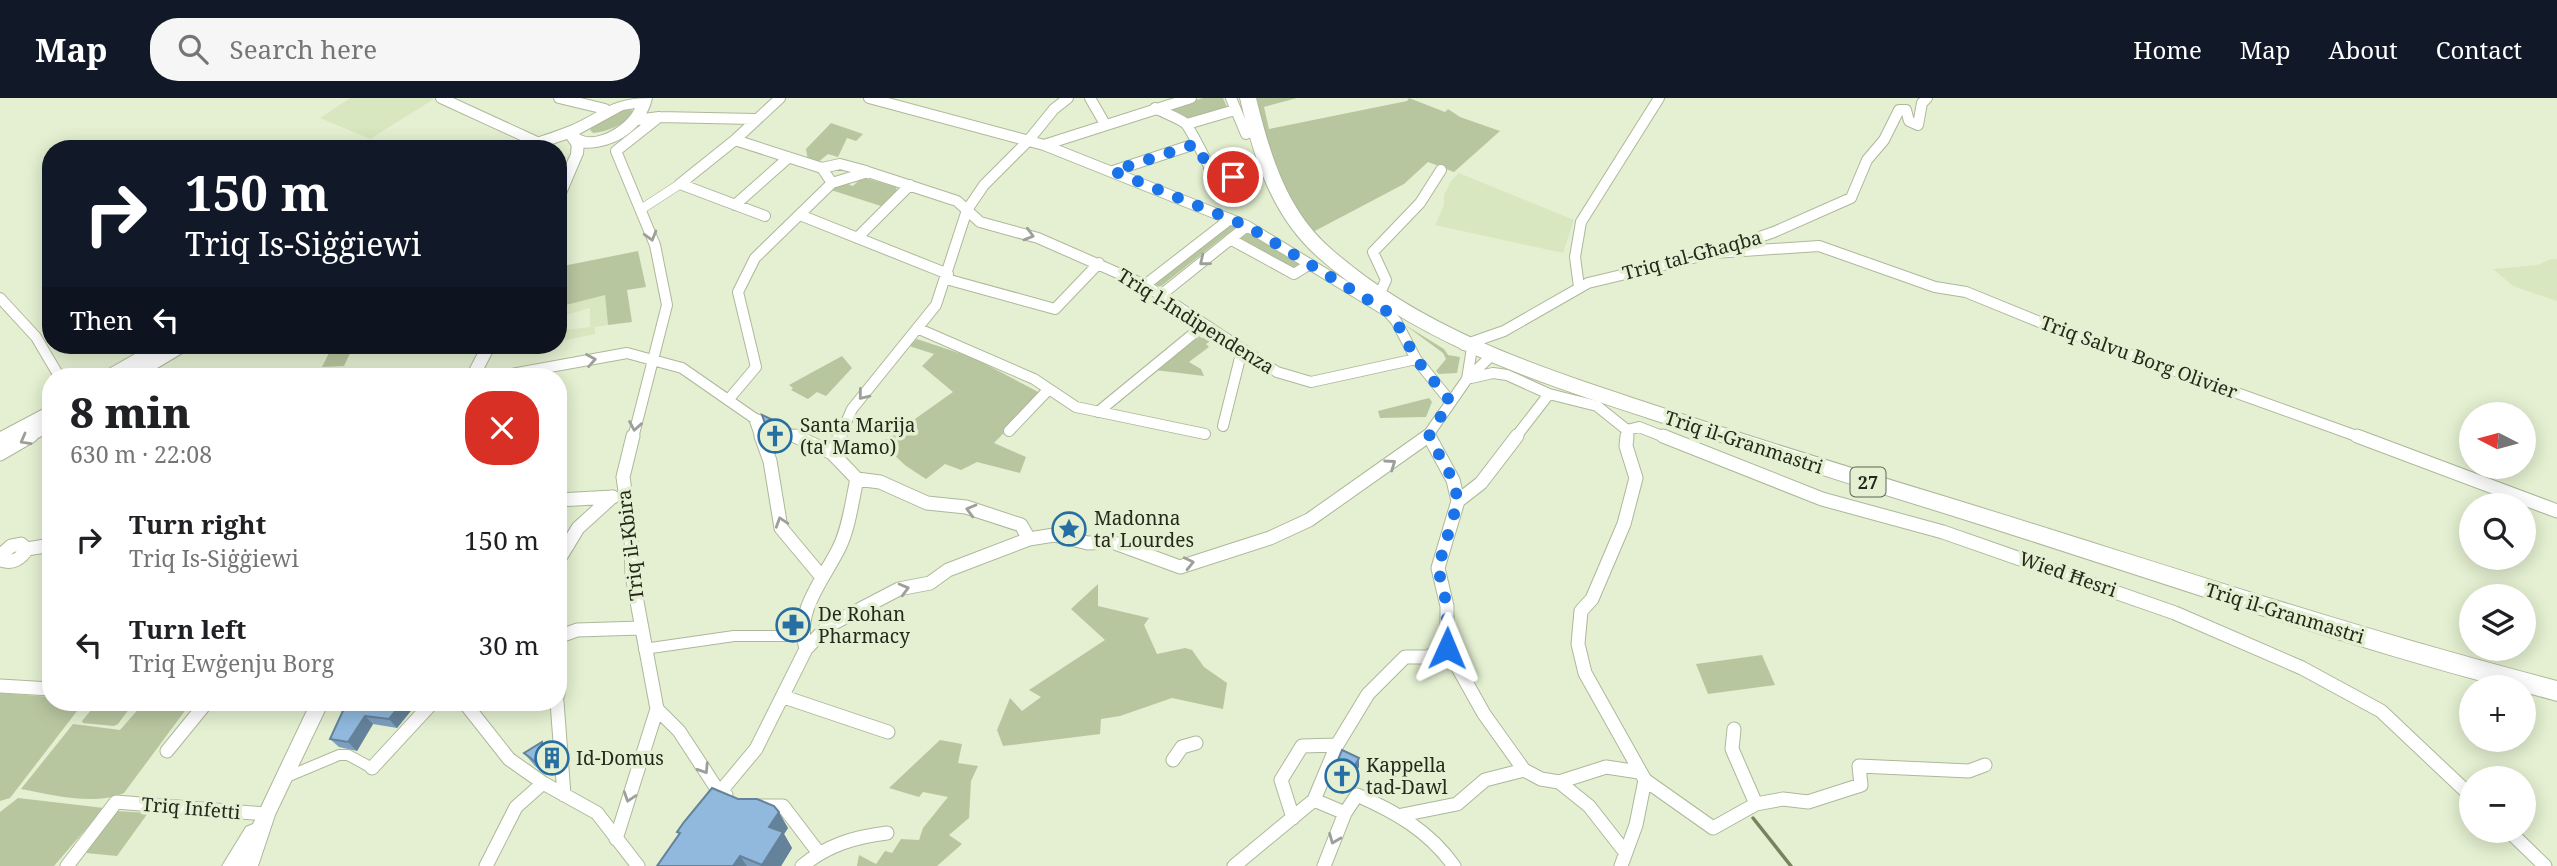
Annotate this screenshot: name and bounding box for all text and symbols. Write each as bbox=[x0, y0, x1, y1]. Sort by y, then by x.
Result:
search box bbox=[150, 18, 640, 81]
text: Map bbox=[35, 27, 108, 72]
icon: search bbox=[174, 30, 212, 68]
text: Search here bbox=[230, 31, 377, 67]
text: Home bbox=[2133, 33, 2202, 66]
text: Map bbox=[2240, 33, 2291, 66]
text: About bbox=[2329, 33, 2398, 66]
text: Contact bbox=[2436, 33, 2522, 66]
pin bbox=[1203, 147, 1263, 207]
icon: arrive bbox=[1214, 158, 1252, 196]
text: 150 m bbox=[185, 159, 329, 225]
icon: right bbox=[70, 168, 161, 259]
text: Triq Is-Siġġiewi bbox=[185, 222, 421, 265]
street label: Triq tal-Għaqba bbox=[1620, 224, 1764, 286]
one-way arrow bbox=[1022, 227, 1034, 242]
one-way arrow bbox=[643, 230, 657, 242]
one-way arrow bbox=[1199, 252, 1211, 265]
street label: Triq l-Indipendenza bbox=[1113, 262, 1279, 380]
icon: left bbox=[147, 301, 185, 339]
text: Then bbox=[70, 302, 133, 338]
street label: Triq Salvu Borg Olivier bbox=[2037, 309, 2241, 405]
one-way arrow bbox=[585, 353, 597, 368]
text: 8 min bbox=[70, 383, 191, 440]
one-way arrow bbox=[859, 388, 872, 400]
button: close bbox=[465, 391, 539, 465]
north arrow bbox=[2459, 402, 2536, 480]
map controls bbox=[2459, 402, 2536, 843]
street label: Triq il-Granmastri bbox=[1661, 404, 1827, 480]
place label: Santa Marija (ta' Mamo) bbox=[800, 412, 916, 460]
church icon: Santa Marija (ta' Mamo) bbox=[756, 417, 794, 455]
one-way arrow bbox=[628, 420, 643, 432]
one-way arrow bbox=[20, 432, 33, 445]
text: 630 m · 22:08 bbox=[70, 438, 212, 470]
one-way arrow bbox=[1383, 460, 1396, 472]
road number: 27 bbox=[1850, 468, 1885, 496]
street label: Triq il-Kbira bbox=[610, 488, 650, 602]
button: search bbox=[2459, 493, 2536, 570]
one-way arrow bbox=[965, 504, 977, 518]
place label: Madonna ta' Lourdes bbox=[1094, 505, 1194, 553]
text: Turn right bbox=[129, 506, 266, 542]
place icon: Madonna ta' Lourdes bbox=[1050, 510, 1088, 548]
one-way arrow bbox=[775, 516, 790, 529]
icon: right bbox=[70, 521, 108, 559]
text: 150 m bbox=[464, 522, 539, 558]
text: Triq Is-Siġġiewi bbox=[129, 542, 299, 574]
street label: Wied Ħesri bbox=[2016, 545, 2120, 603]
one-way arrow bbox=[1182, 557, 1194, 571]
street label: Triq il-Granmastri bbox=[2202, 576, 2368, 650]
one-way arrow bbox=[898, 583, 910, 597]
button: layers bbox=[2459, 584, 2536, 661]
place label: De Rohan Pharmacy bbox=[818, 601, 910, 649]
pharmacy icon: De Rohan Pharmacy bbox=[774, 606, 812, 644]
text: Turn left bbox=[129, 611, 246, 647]
position arrow bbox=[1410, 611, 1484, 685]
icon: left bbox=[70, 626, 108, 664]
text: 30 m bbox=[479, 627, 539, 663]
text: Triq Ewġenju Borg bbox=[129, 647, 334, 679]
button: + bbox=[2459, 675, 2536, 752]
building icon: Id-Domus bbox=[533, 739, 571, 777]
place label: Id-Domus bbox=[576, 745, 664, 771]
place label: Kappella tad-Dawl bbox=[1366, 752, 1448, 800]
church icon: Kappella tad-Dawl bbox=[1323, 757, 1361, 795]
one-way arrow bbox=[696, 761, 708, 774]
button: − bbox=[2459, 766, 2536, 843]
street label: Triq Infetti bbox=[140, 791, 242, 825]
one-way arrow bbox=[623, 791, 638, 803]
one-way arrow bbox=[1329, 833, 1343, 845]

